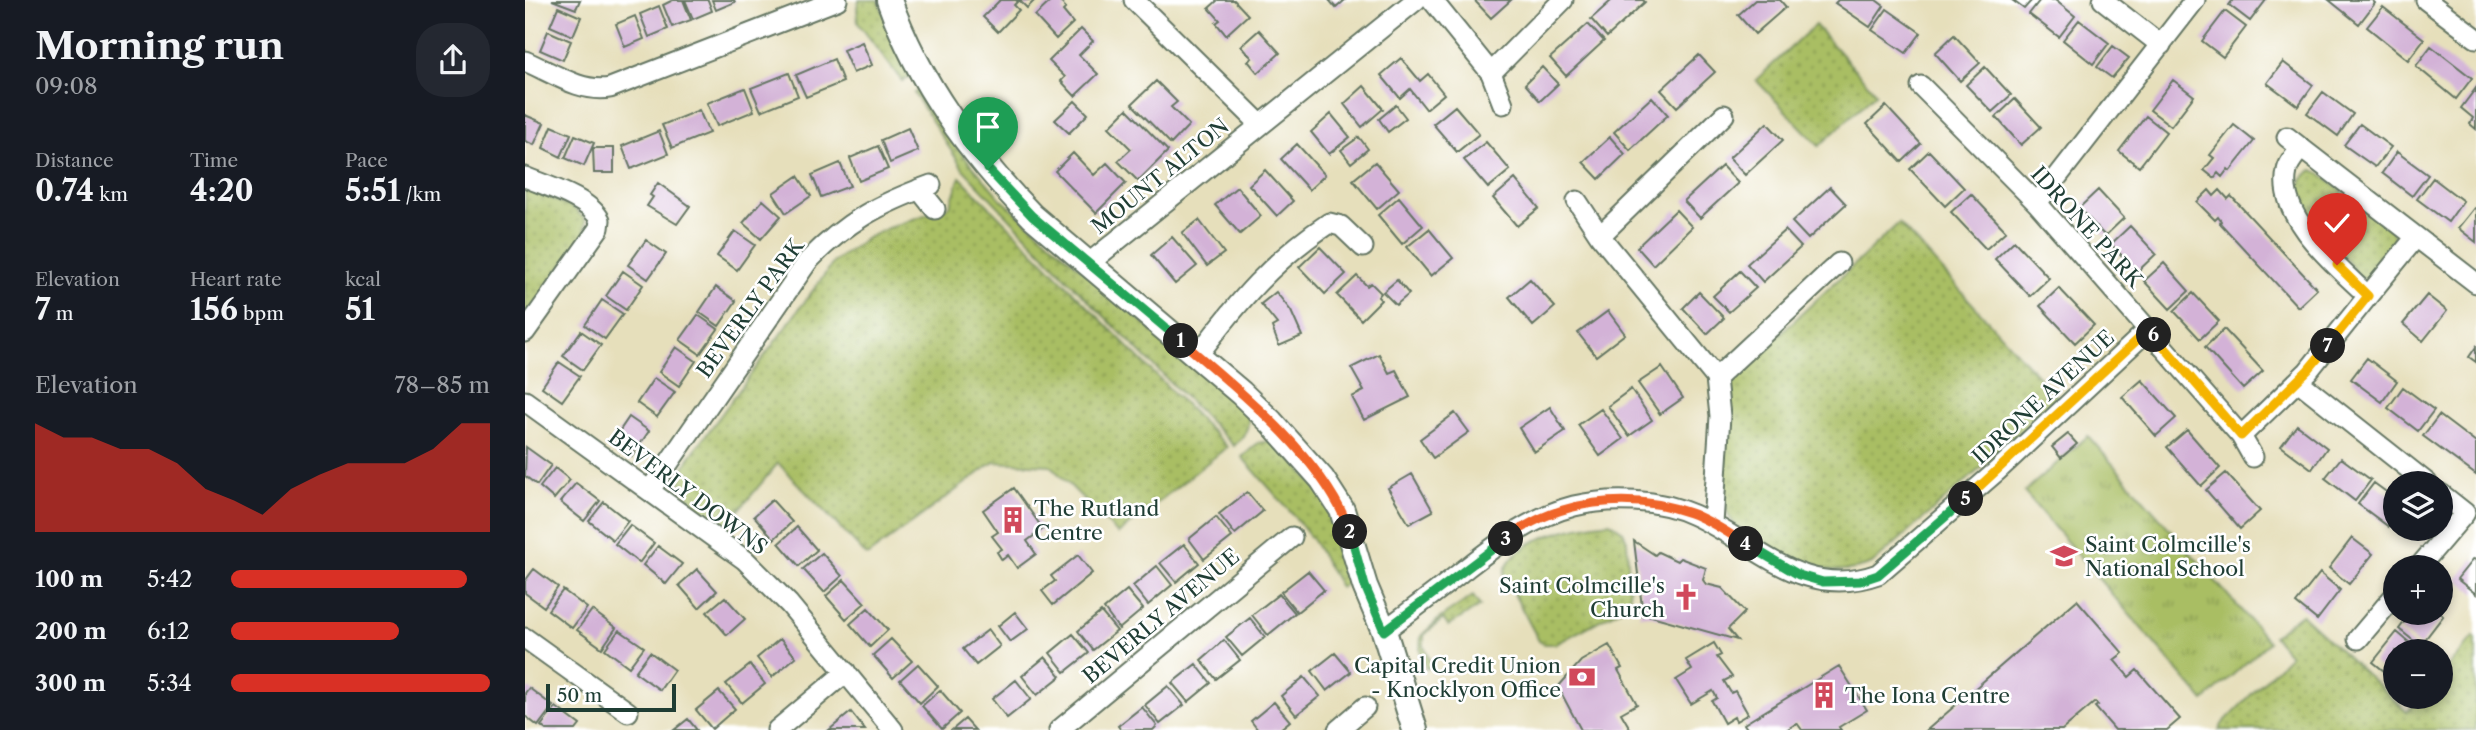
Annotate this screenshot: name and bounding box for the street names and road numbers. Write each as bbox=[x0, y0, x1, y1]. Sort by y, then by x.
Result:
street label: MOUNT ALTON bbox=[1086, 113, 1234, 239]
street label: IDRONE PARK bbox=[2026, 161, 2148, 293]
street label: BEVERLY PARK bbox=[691, 233, 809, 382]
street label: IDRONE AVENUE bbox=[1967, 325, 2119, 469]
street label: BEVERLY DOWNS bbox=[604, 424, 772, 560]
street label: BEVERLY AVENUE bbox=[1078, 543, 1244, 689]

